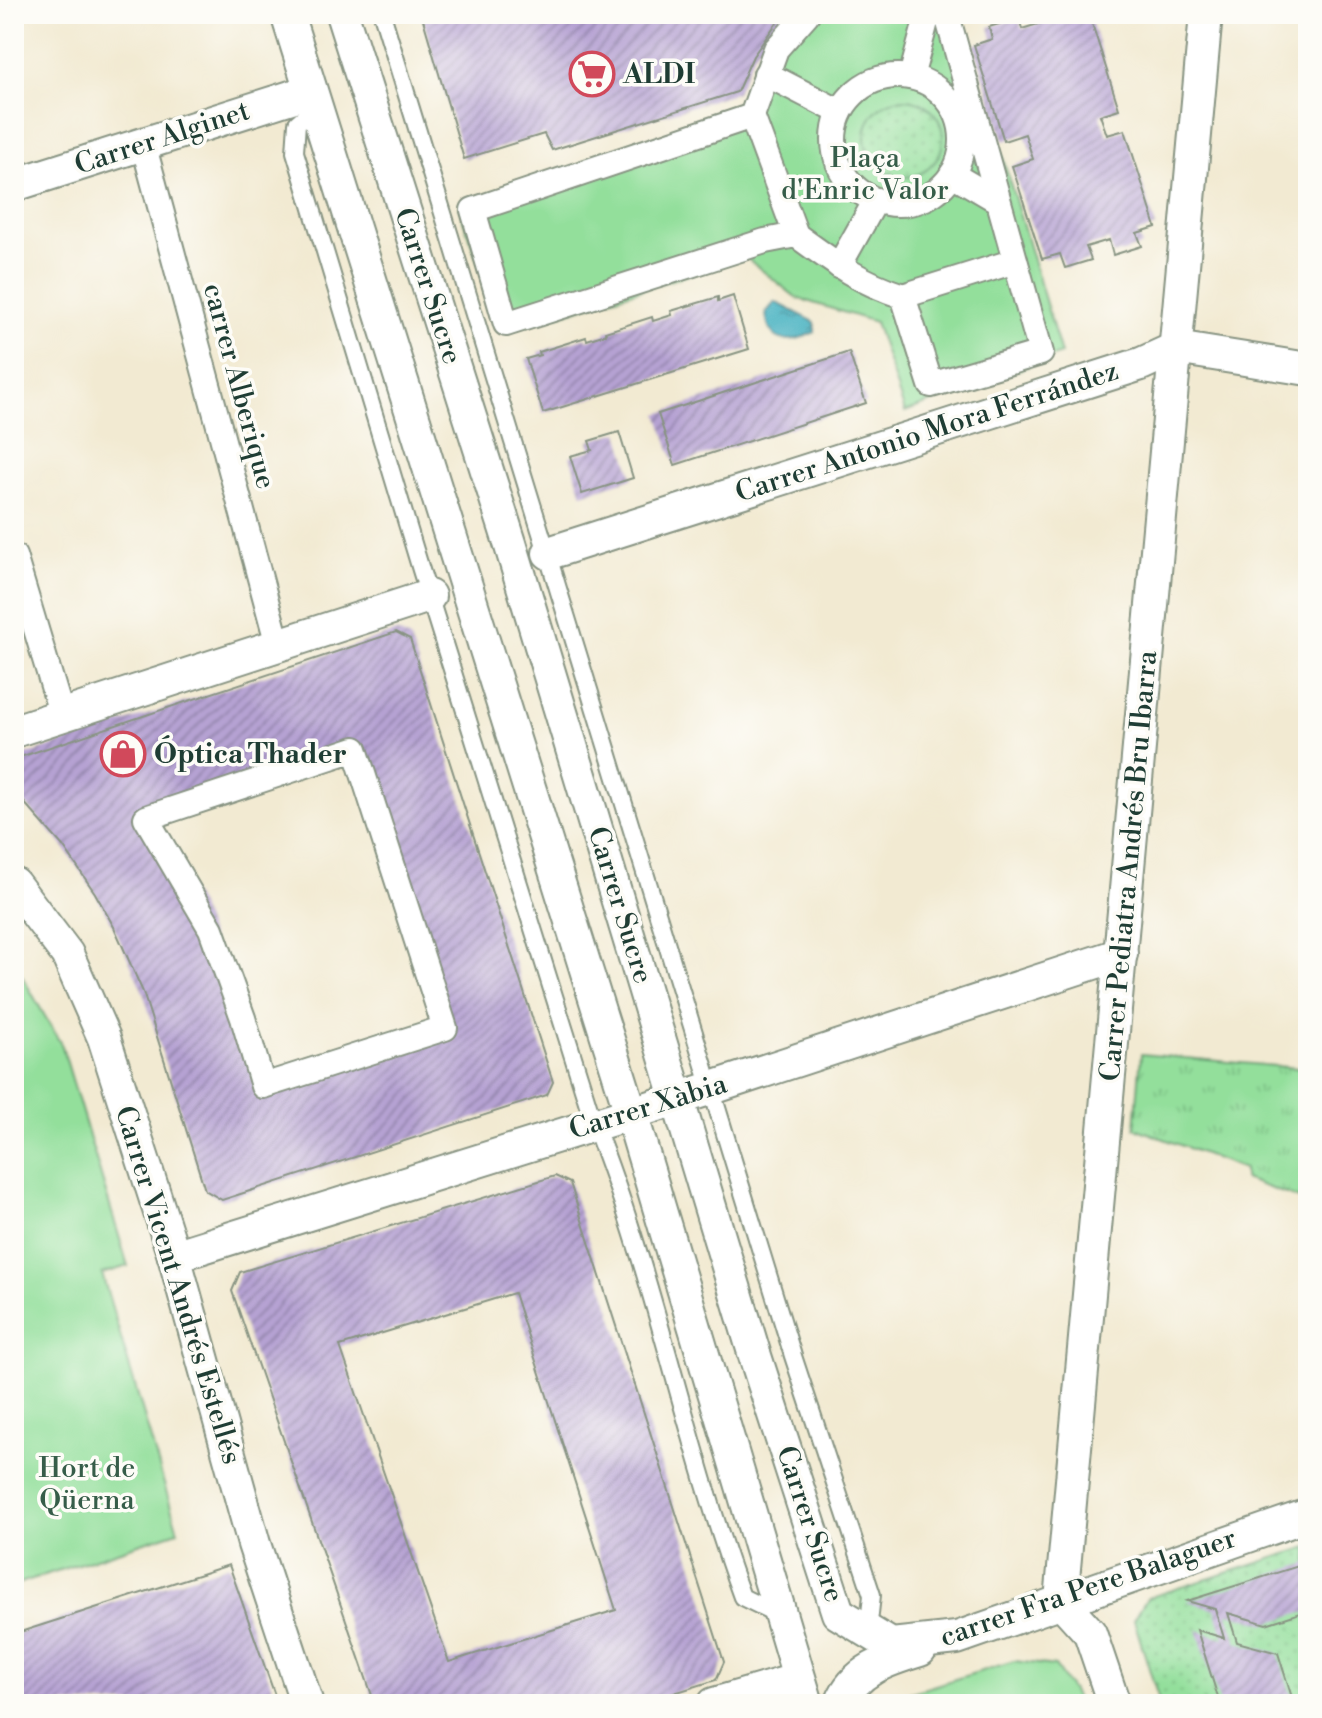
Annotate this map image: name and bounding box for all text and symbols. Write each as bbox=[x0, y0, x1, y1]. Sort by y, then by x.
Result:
supermarket icon: ALDI bbox=[568, 50, 616, 98]
place label: ALDI bbox=[622, 57, 695, 92]
street label: Carrer Alginet bbox=[70, 93, 254, 183]
park label: Plaça d'Enric Valor bbox=[781, 141, 949, 208]
street label: Carrer Sucre bbox=[386, 203, 470, 369]
street label: carrer Alberique bbox=[195, 279, 283, 493]
street label: Carrer Antonio Mora Ferrández bbox=[731, 353, 1123, 511]
street label: Carrer Pediatra Andrés Bru Ibarra bbox=[1093, 648, 1165, 1083]
shop icon: Óptica Thader bbox=[99, 730, 147, 778]
place label: Óptica Thader bbox=[154, 735, 347, 772]
street label: Carrer Sucre bbox=[580, 822, 660, 988]
street label: Carrer Xàbia bbox=[565, 1066, 732, 1148]
street label: Carrer Vicent Andrés Estellés bbox=[107, 1102, 249, 1468]
street label: Carrer Sucre bbox=[768, 1441, 852, 1607]
park label: Hort de Qüerna bbox=[39, 1451, 136, 1518]
street label: carrer Fra Pere Balaguer bbox=[935, 1521, 1241, 1655]

